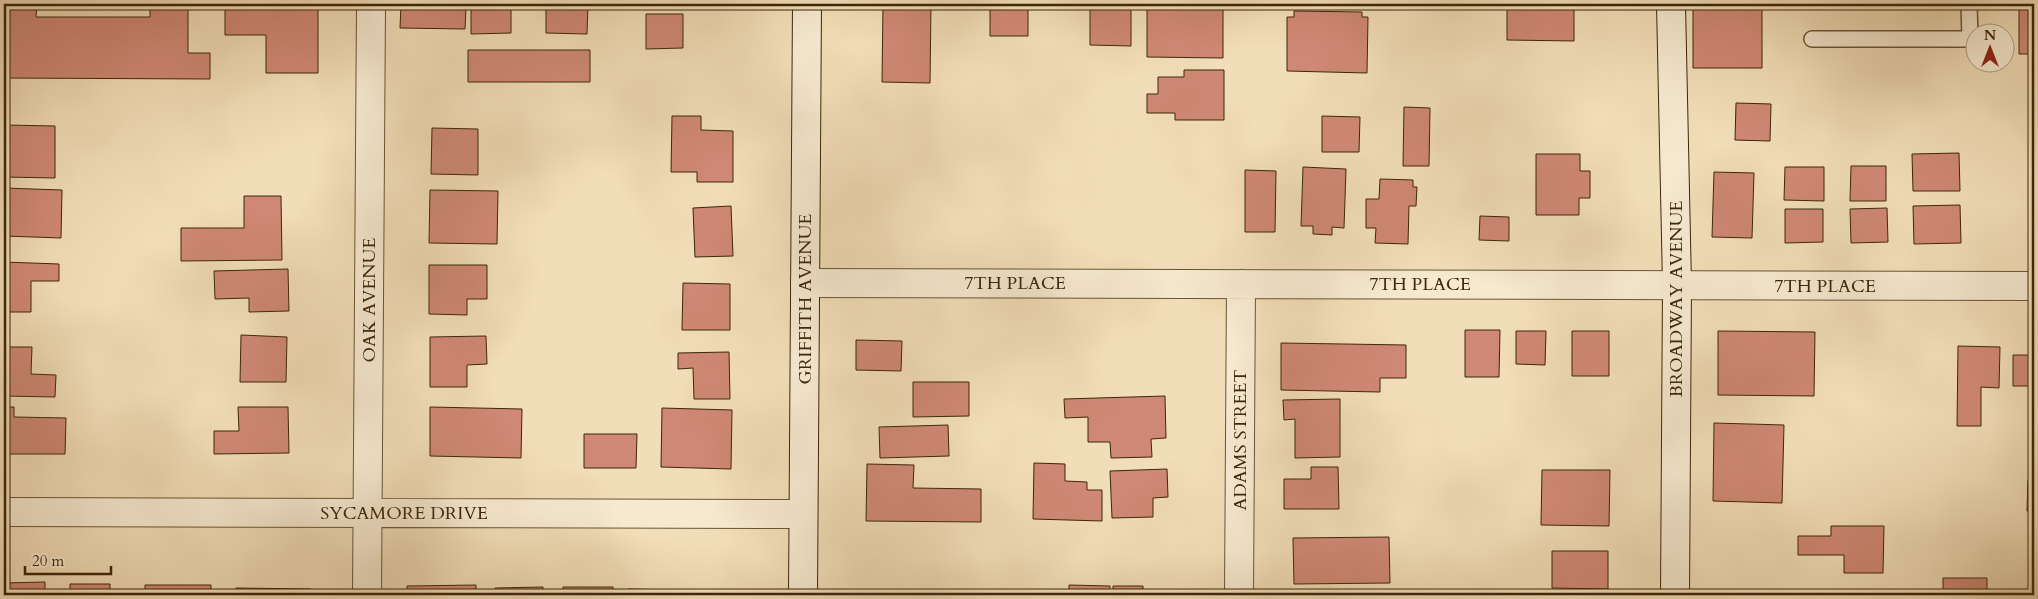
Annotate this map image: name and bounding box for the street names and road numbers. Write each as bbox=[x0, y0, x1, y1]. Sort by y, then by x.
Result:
street label: BROADWAY AVENUE bbox=[1664, 201, 1689, 397]
street label: GRIFFITH AVENUE bbox=[793, 214, 818, 384]
street label: OAK AVENUE bbox=[357, 238, 382, 362]
street label: 7TH PLACE bbox=[964, 271, 1066, 296]
street label: 7TH PLACE bbox=[1369, 272, 1471, 297]
street label: 7TH PLACE bbox=[1774, 274, 1876, 299]
street label: ADAMS STREET bbox=[1228, 369, 1253, 511]
street label: SYCAMORE DRIVE bbox=[320, 501, 488, 526]

